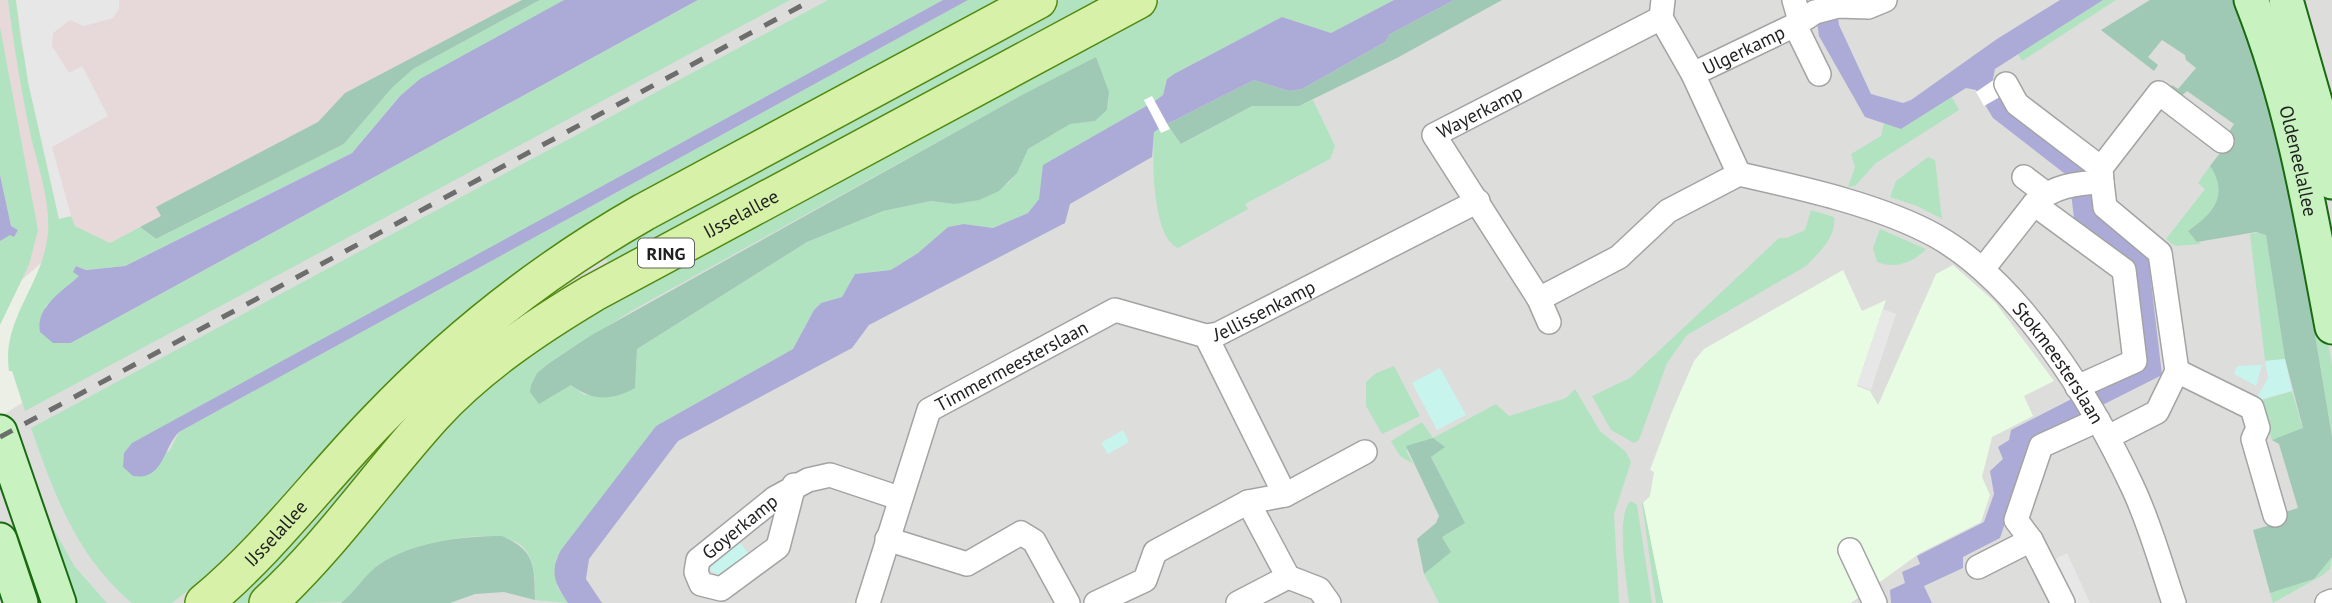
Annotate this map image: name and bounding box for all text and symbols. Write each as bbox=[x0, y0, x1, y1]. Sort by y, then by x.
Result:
street label: Ulgerkamp bbox=[1698, 20, 1789, 80]
street label: Wayerkamp bbox=[1432, 79, 1527, 144]
street label: Oldeneelallee bbox=[2274, 103, 2323, 218]
street label: IJsselallee bbox=[699, 184, 783, 244]
road number: RING bbox=[638, 239, 694, 268]
street label: Jellissenkamp bbox=[1211, 274, 1319, 347]
street label: Stokmeesterslaan bbox=[2008, 297, 2109, 428]
street label: Timmermeesterslaan bbox=[931, 315, 1092, 417]
street label: Goyerkamp bbox=[697, 489, 782, 564]
street label: IJsselallee bbox=[239, 495, 312, 572]

